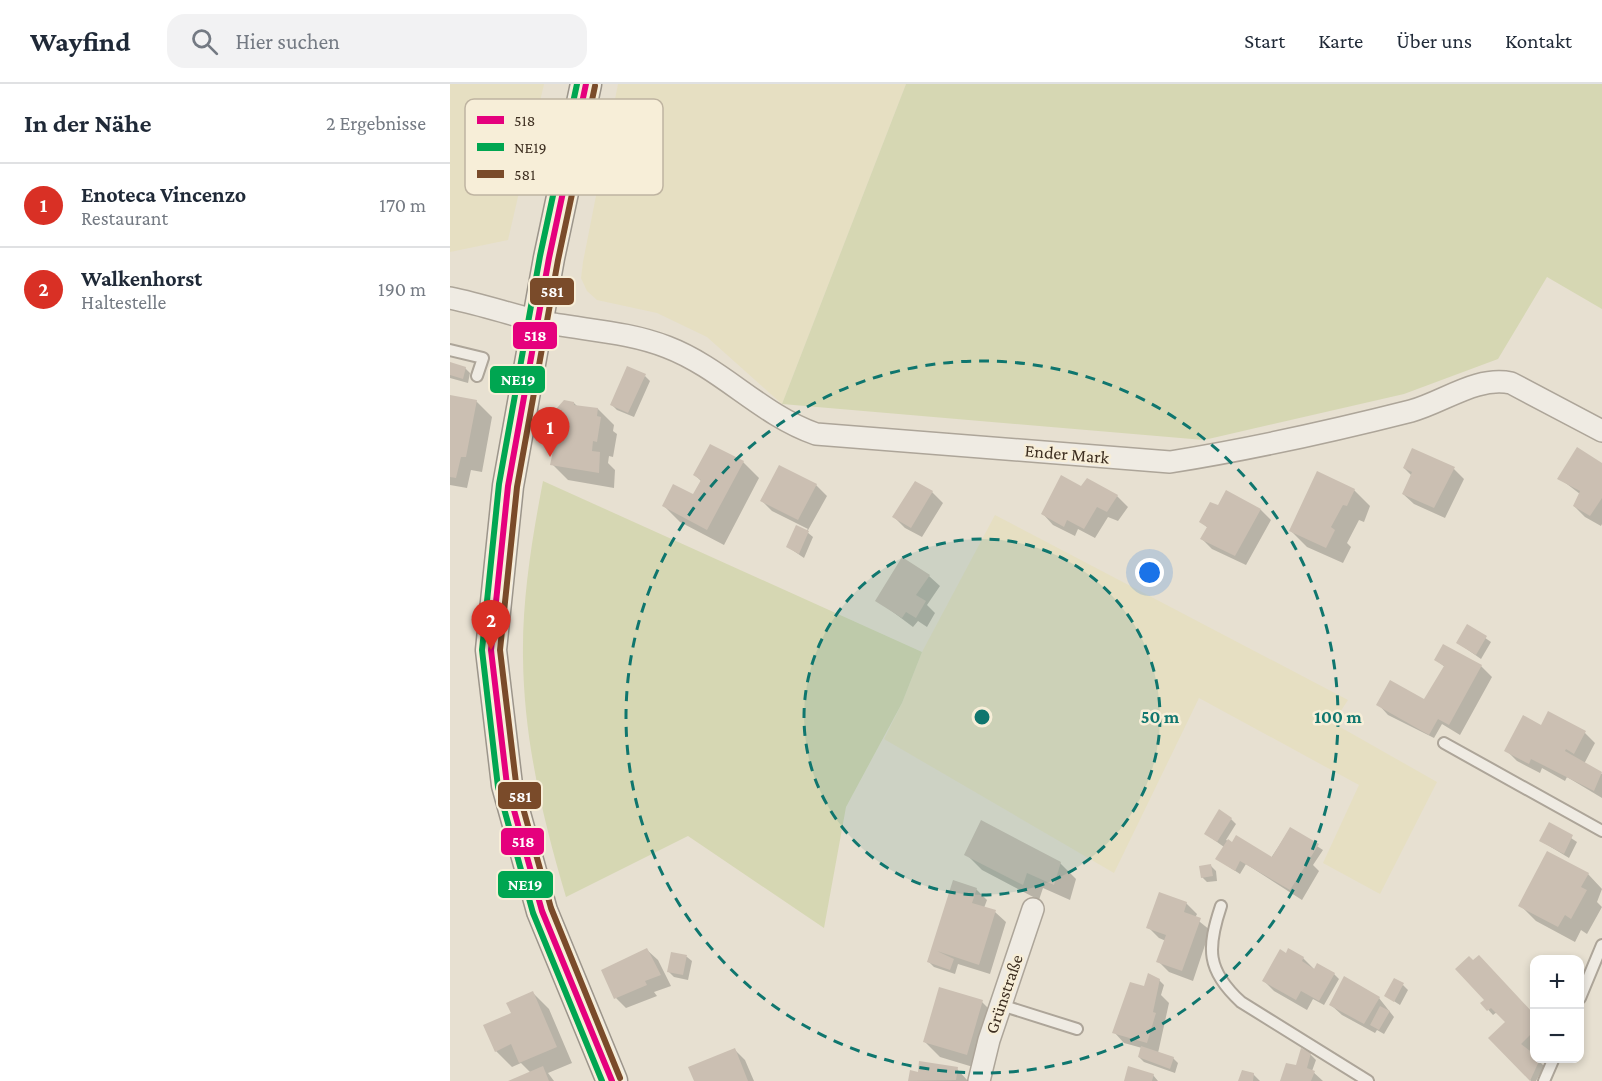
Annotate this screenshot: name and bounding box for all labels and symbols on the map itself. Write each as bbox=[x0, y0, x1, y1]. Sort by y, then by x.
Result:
legend bbox=[465, 99, 663, 195]
text: 518 bbox=[514, 112, 535, 129]
text: NE19 bbox=[514, 139, 547, 156]
text: 581 bbox=[514, 166, 535, 183]
line badge: 581 bbox=[529, 277, 575, 306]
text: 581 bbox=[540, 283, 564, 300]
line badge: 518 bbox=[512, 321, 558, 350]
text: 518 bbox=[523, 327, 547, 344]
line badge: NE19 bbox=[489, 365, 546, 394]
text: NE19 bbox=[501, 371, 535, 388]
pin: 1 bbox=[530, 408, 570, 457]
street label: Ender Mark bbox=[1024, 440, 1110, 468]
your location bbox=[1135, 558, 1164, 587]
pin: 2 bbox=[472, 600, 510, 650]
centre of rings bbox=[972, 707, 992, 727]
text: 50 m bbox=[1141, 707, 1180, 727]
text: 100 m bbox=[1314, 707, 1362, 727]
line badge: 581 bbox=[497, 781, 542, 810]
text: 581 bbox=[508, 788, 532, 805]
line badge: 518 bbox=[500, 827, 545, 856]
text: 518 bbox=[511, 833, 535, 850]
line badge: NE19 bbox=[497, 870, 554, 899]
text: NE19 bbox=[508, 876, 542, 893]
street label: Grünstraße bbox=[981, 952, 1027, 1036]

